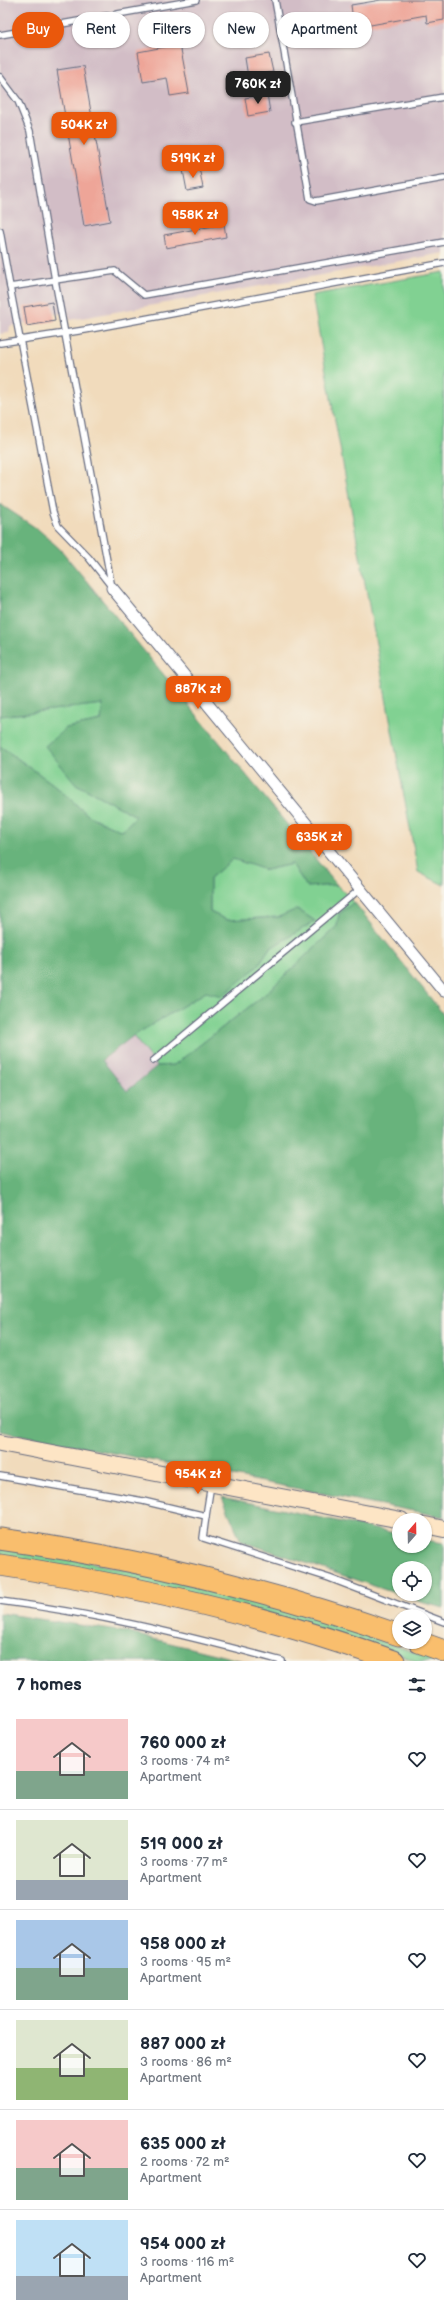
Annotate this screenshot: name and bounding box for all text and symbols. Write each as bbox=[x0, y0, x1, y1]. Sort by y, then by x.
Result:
chip: Buy bbox=[12, 12, 64, 48]
chip: Rent bbox=[72, 12, 130, 48]
chip: Filters bbox=[138, 12, 205, 48]
chip: New bbox=[213, 12, 269, 48]
chip: Apartment bbox=[277, 12, 372, 48]
pin: 760K zł bbox=[221, 71, 295, 105]
text: 760K zł bbox=[235, 76, 281, 92]
pin: 504K zł bbox=[47, 112, 121, 146]
text: 504K zł bbox=[61, 117, 108, 133]
pin: 519K zł bbox=[156, 145, 230, 179]
text: 519K zł bbox=[171, 150, 215, 166]
pin: 958K zł bbox=[158, 202, 232, 236]
text: 958K zł bbox=[172, 207, 218, 223]
pin: 887K zł bbox=[161, 676, 235, 710]
text: 887K zł bbox=[175, 681, 221, 697]
pin: 635K zł bbox=[282, 824, 356, 858]
text: 635K zł bbox=[296, 829, 342, 845]
pin: 954K zł bbox=[161, 1461, 235, 1495]
text: 954K zł bbox=[175, 1466, 221, 1482]
north arrow bbox=[392, 1513, 432, 1553]
map controls bbox=[392, 1513, 432, 1649]
button: locate bbox=[392, 1561, 432, 1601]
button: layers bbox=[392, 1609, 432, 1649]
icon: filters bbox=[406, 1674, 428, 1696]
text: 7 homes bbox=[16, 1675, 82, 1695]
text: 760 000 zł bbox=[140, 1733, 226, 1753]
icon: home bbox=[48, 1735, 96, 1783]
icon: heart bbox=[406, 1748, 428, 1770]
text: 3 rooms · 74 m² bbox=[140, 1753, 230, 1769]
text: Apartment bbox=[140, 1769, 201, 1785]
text: 519 000 zł bbox=[140, 1834, 223, 1854]
icon: home bbox=[48, 1836, 96, 1884]
icon: heart bbox=[406, 1849, 428, 1871]
text: 3 rooms · 77 m² bbox=[140, 1854, 228, 1870]
text: Apartment bbox=[140, 1870, 201, 1886]
text: 958 000 zł bbox=[140, 1934, 226, 1954]
icon: home bbox=[48, 1936, 96, 1984]
icon: heart bbox=[406, 1949, 428, 1971]
text: 3 rooms · 95 m² bbox=[140, 1954, 231, 1970]
text: Apartment bbox=[140, 1970, 201, 1986]
text: 887 000 zł bbox=[140, 2034, 226, 2054]
icon: home bbox=[48, 2036, 96, 2084]
icon: heart bbox=[406, 2049, 428, 2071]
text: 3 rooms · 86 m² bbox=[140, 2054, 232, 2070]
text: Apartment bbox=[140, 2070, 201, 2086]
text: 635 000 zł bbox=[140, 2134, 226, 2154]
icon: home bbox=[48, 2136, 96, 2184]
icon: heart bbox=[406, 2149, 428, 2171]
text: 2 rooms · 72 m² bbox=[140, 2154, 230, 2170]
text: Apartment bbox=[140, 2170, 201, 2186]
text: 954 000 zł bbox=[140, 2234, 226, 2254]
icon: home bbox=[48, 2236, 96, 2284]
icon: heart bbox=[406, 2249, 428, 2271]
text: 3 rooms · 116 m² bbox=[140, 2254, 234, 2270]
text: Apartment bbox=[140, 2270, 201, 2286]

